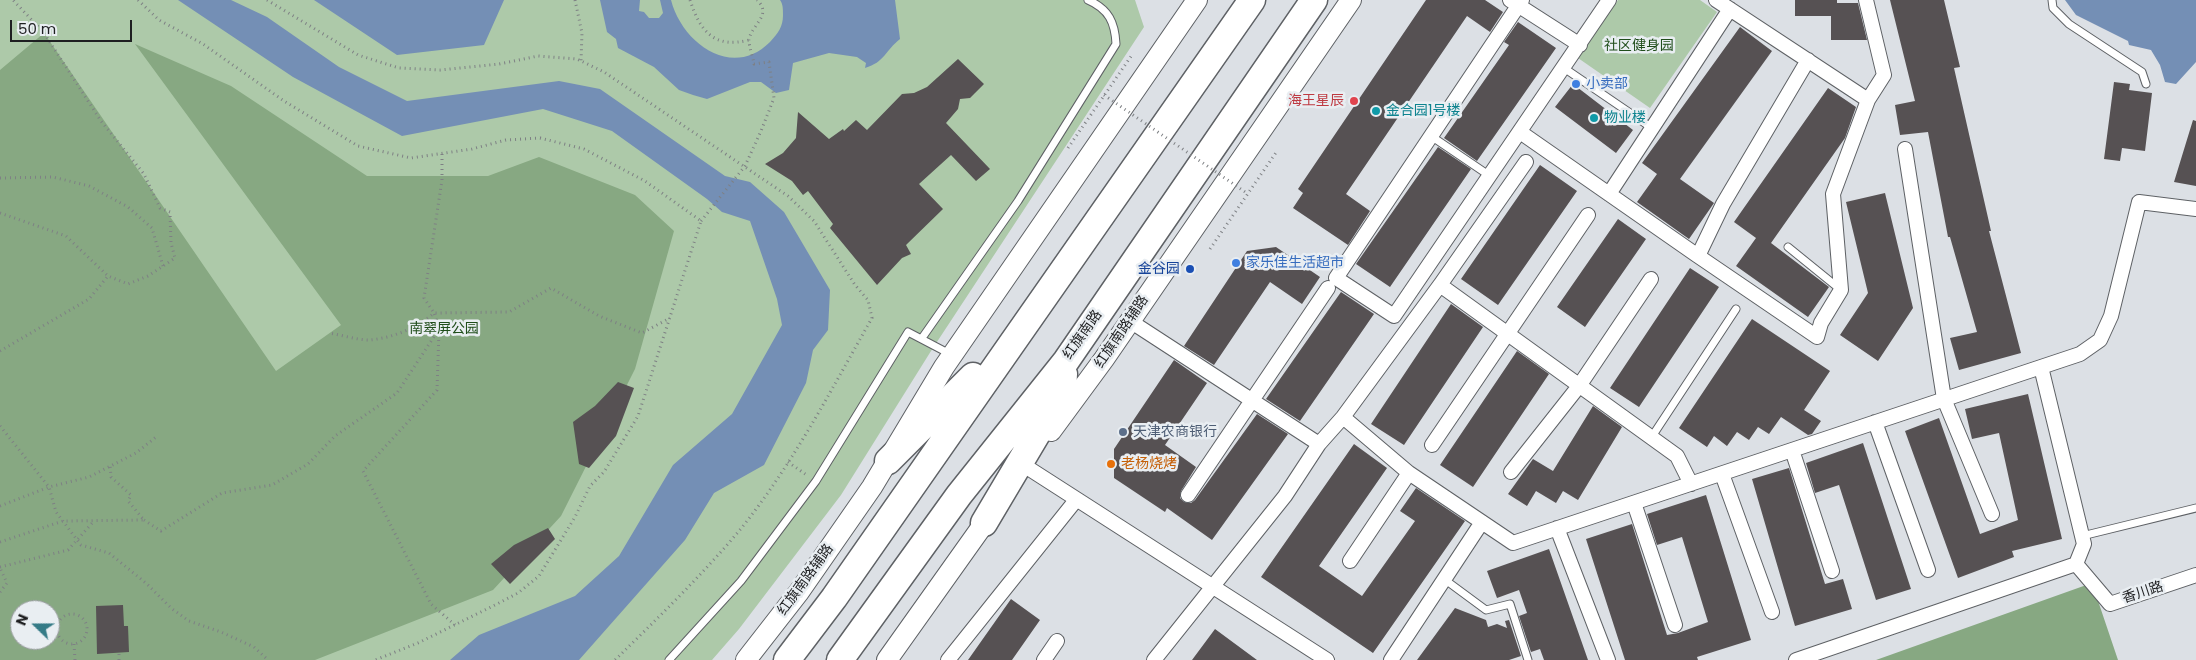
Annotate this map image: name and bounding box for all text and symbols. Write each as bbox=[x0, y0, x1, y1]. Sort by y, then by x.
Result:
scale bar bbox=[12, 10, 135, 42]
text: 50 m bbox=[18, 18, 56, 39]
park label: 社区健身园 bbox=[1604, 38, 1674, 54]
place label: 小卖部 bbox=[1586, 76, 1628, 92]
marker: 小卖部 bbox=[1570, 78, 1582, 90]
place label: 海王星辰 bbox=[1288, 93, 1344, 109]
marker: 海王星辰 bbox=[1348, 95, 1360, 107]
place label: 金合园1号楼 bbox=[1386, 103, 1460, 119]
marker: 金合园1号楼 bbox=[1370, 105, 1382, 117]
place label: 物业楼 bbox=[1604, 110, 1646, 126]
marker: 物业楼 bbox=[1588, 112, 1600, 124]
place label: 家乐佳生活超市 bbox=[1246, 255, 1344, 271]
marker: 家乐佳生活超市 bbox=[1230, 257, 1242, 269]
place label: 金谷园 bbox=[1138, 261, 1180, 277]
marker: 金谷园 bbox=[1184, 263, 1196, 275]
street label: 红旗南路辅路 bbox=[1092, 292, 1152, 372]
street label: 红旗南路 bbox=[1060, 307, 1106, 363]
park label: 南翠屏公园 bbox=[409, 321, 479, 337]
place label: 天津农商银行 bbox=[1133, 424, 1217, 440]
marker: 天津农商银行 bbox=[1117, 426, 1129, 438]
place label: 老杨烧烤 bbox=[1121, 456, 1177, 472]
marker: 老杨烧烤 bbox=[1105, 458, 1117, 470]
street label: 红旗南路辅路 bbox=[775, 541, 837, 619]
street label: 香川路 bbox=[2120, 579, 2166, 607]
north arrow bbox=[10, 600, 60, 650]
text: N bbox=[11, 611, 33, 628]

